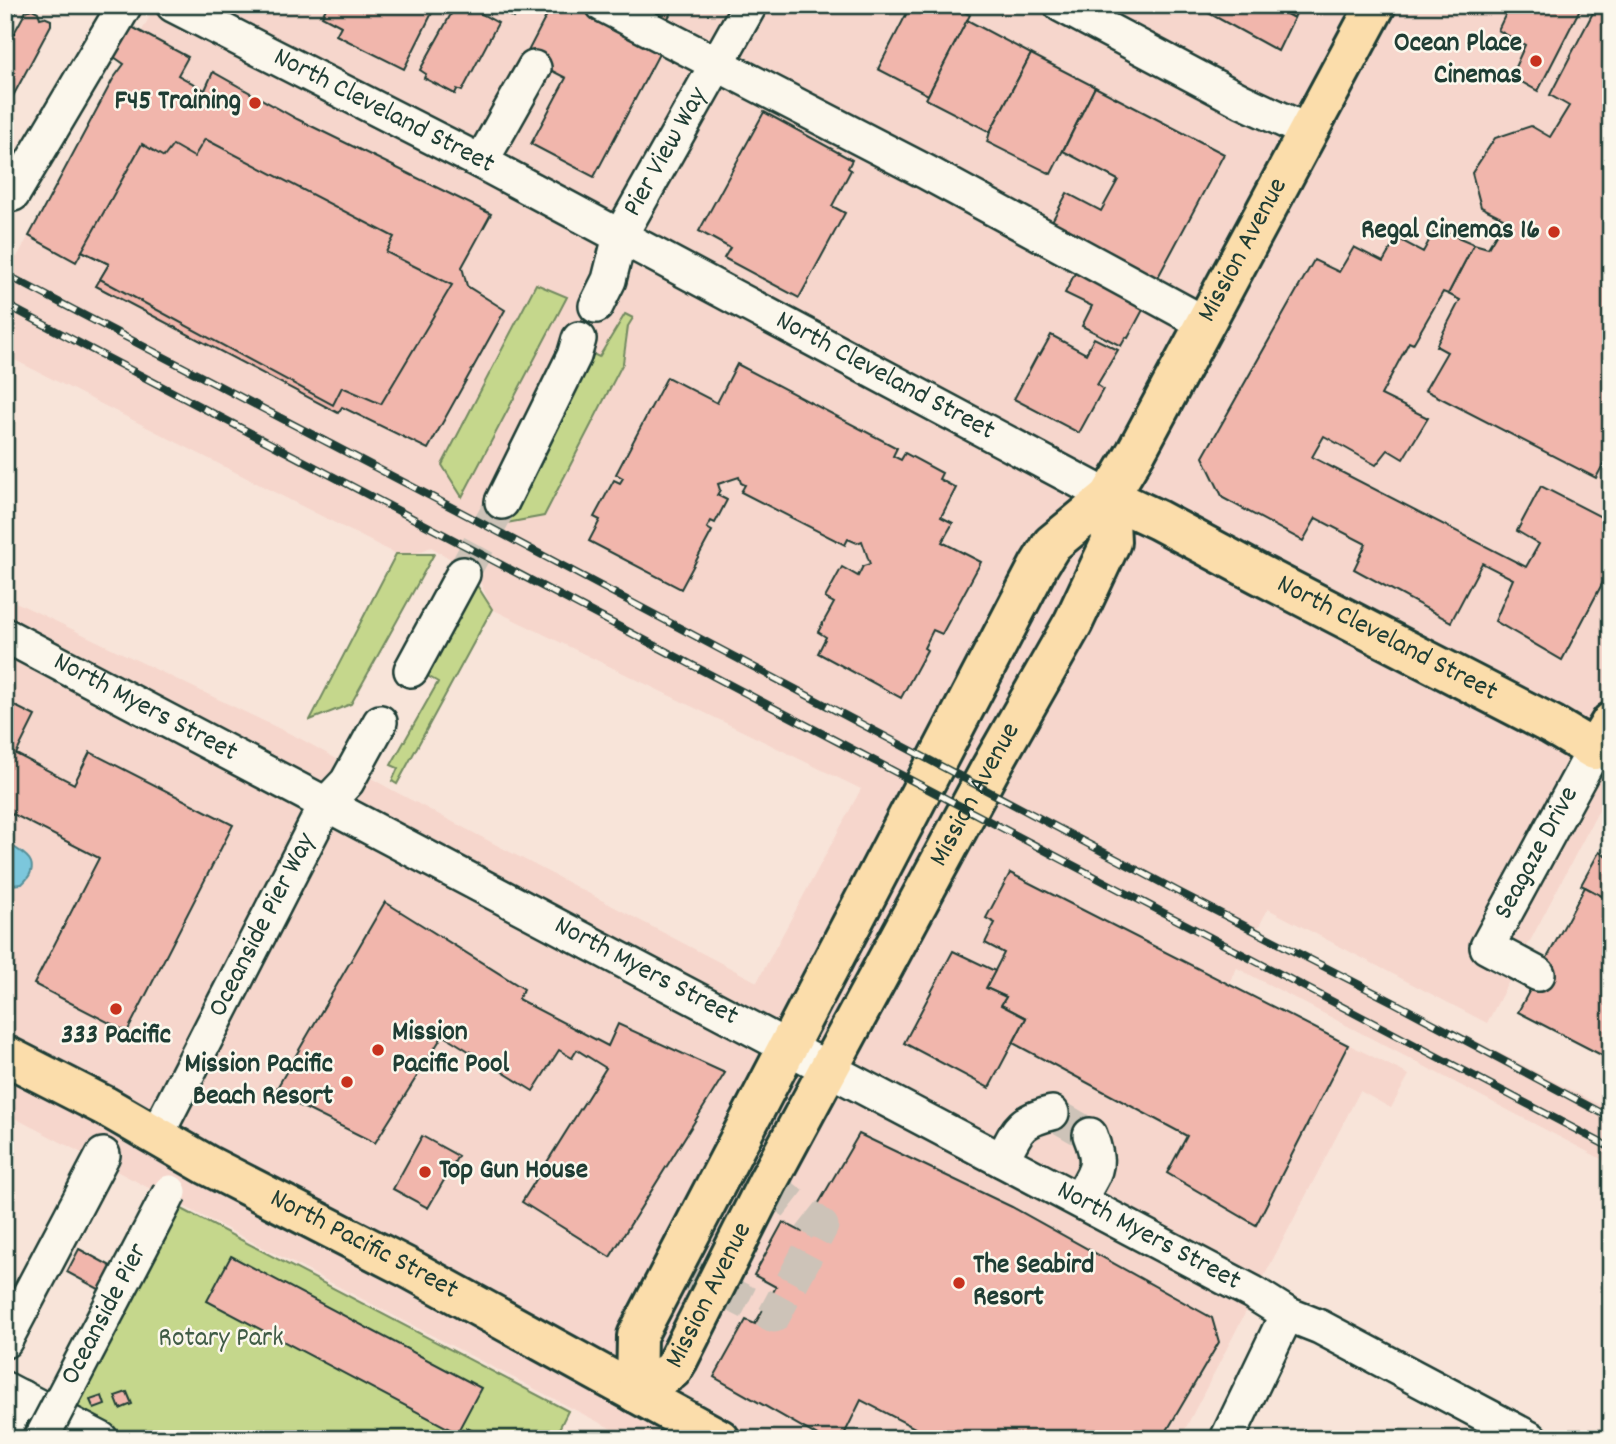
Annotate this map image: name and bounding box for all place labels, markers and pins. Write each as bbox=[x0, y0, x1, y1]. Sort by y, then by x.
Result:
place label: Ocean Place Cinemas bbox=[1394, 25, 1522, 97]
marker: Ocean Place Cinemas bbox=[1528, 53, 1544, 69]
place label: F45 Training bbox=[114, 83, 241, 123]
marker: F45 Training bbox=[247, 95, 263, 111]
place label: Regal Cinemas 16 bbox=[1361, 212, 1540, 252]
marker: Regal Cinemas 16 bbox=[1546, 224, 1562, 240]
marker: 333 Pacific bbox=[108, 1001, 124, 1017]
place label: Mission Pacific Pool bbox=[392, 1014, 509, 1086]
place label: 333 Pacific bbox=[61, 1017, 171, 1057]
marker: Mission Pacific Pool bbox=[370, 1042, 386, 1058]
place label: Mission Pacific Beach Resort bbox=[185, 1046, 334, 1118]
marker: Mission Pacific Beach Resort bbox=[339, 1074, 355, 1090]
place label: Top Gun House bbox=[439, 1152, 588, 1192]
marker: Top Gun House bbox=[417, 1164, 433, 1180]
place label: The Seabird Resort bbox=[973, 1247, 1094, 1319]
marker: The Seabird Resort bbox=[951, 1275, 967, 1291]

